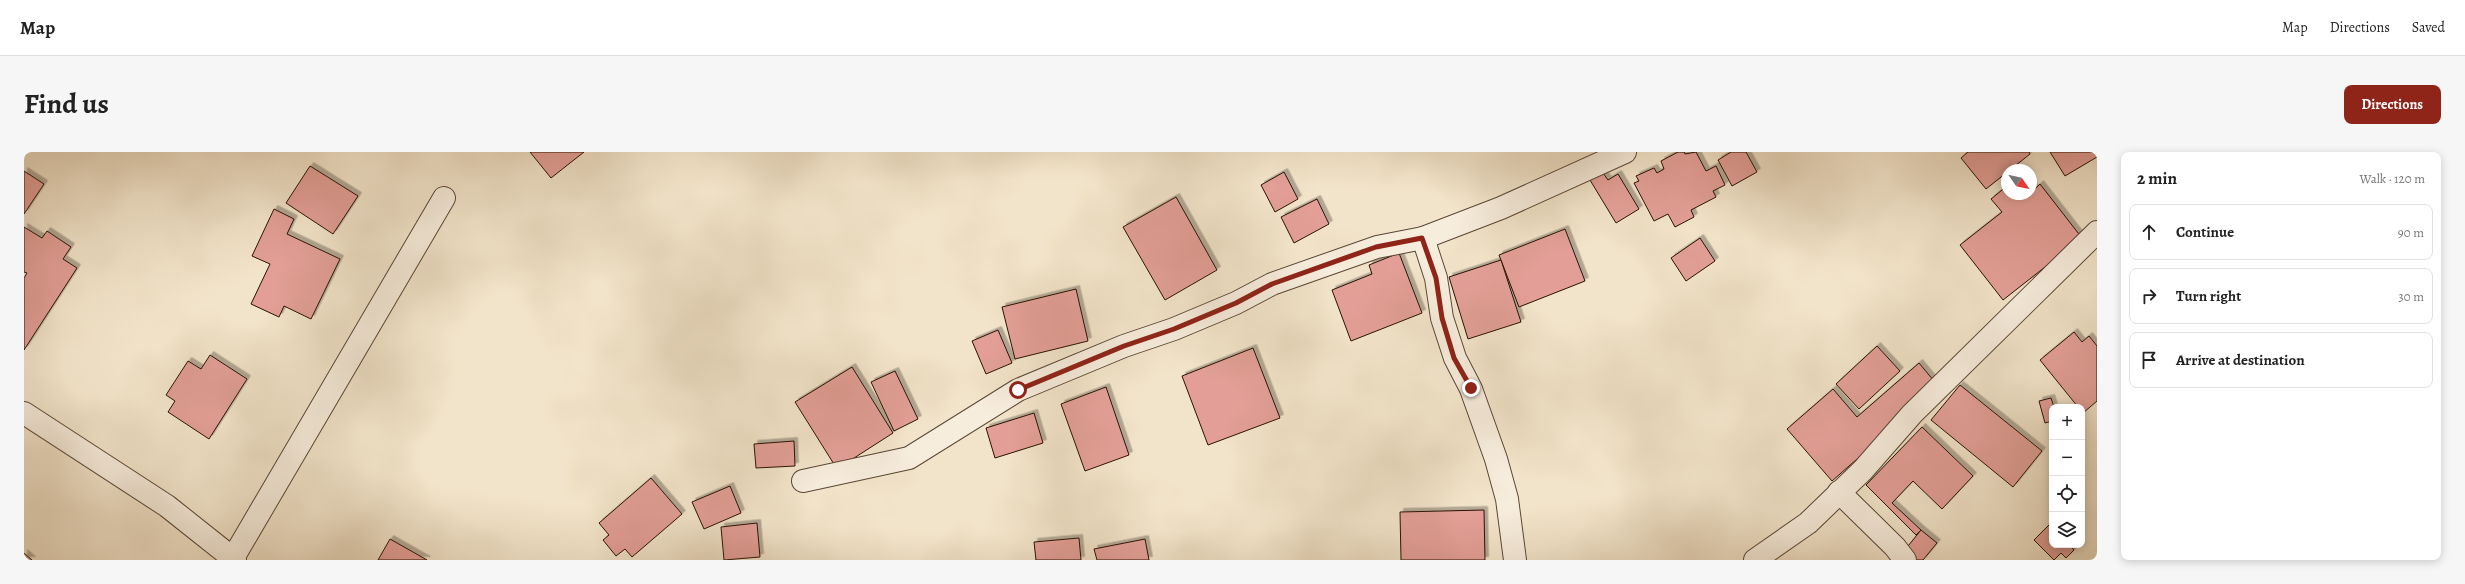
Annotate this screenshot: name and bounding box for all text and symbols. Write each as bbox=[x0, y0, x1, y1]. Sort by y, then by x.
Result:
text: Map bbox=[20, 15, 55, 41]
text: Map bbox=[2282, 18, 2308, 37]
text: Directions bbox=[2330, 18, 2390, 37]
text: Saved bbox=[2412, 18, 2445, 37]
text: Find us bbox=[24, 85, 109, 123]
button: Directions bbox=[2344, 85, 2441, 124]
north arrow bbox=[2001, 164, 2037, 200]
text: 2 min bbox=[2137, 167, 2177, 190]
text: Walk · 120 m bbox=[2360, 170, 2425, 187]
icon: ahead bbox=[2138, 221, 2160, 243]
text: Continue bbox=[2176, 222, 2234, 242]
text: 90 m bbox=[2398, 224, 2424, 241]
icon: right bbox=[2138, 285, 2160, 307]
text: Turn right bbox=[2176, 286, 2241, 306]
text: 30 m bbox=[2398, 288, 2424, 305]
icon: arrive bbox=[2138, 349, 2160, 371]
text: Arrive at destination bbox=[2176, 350, 2305, 370]
route end bbox=[1462, 379, 1480, 397]
route start bbox=[1009, 381, 1027, 399]
map controls bbox=[2049, 404, 2085, 548]
button: + bbox=[2049, 404, 2085, 440]
button: − bbox=[2049, 440, 2085, 476]
button: locate bbox=[2049, 476, 2085, 512]
button: layers bbox=[2049, 512, 2085, 548]

